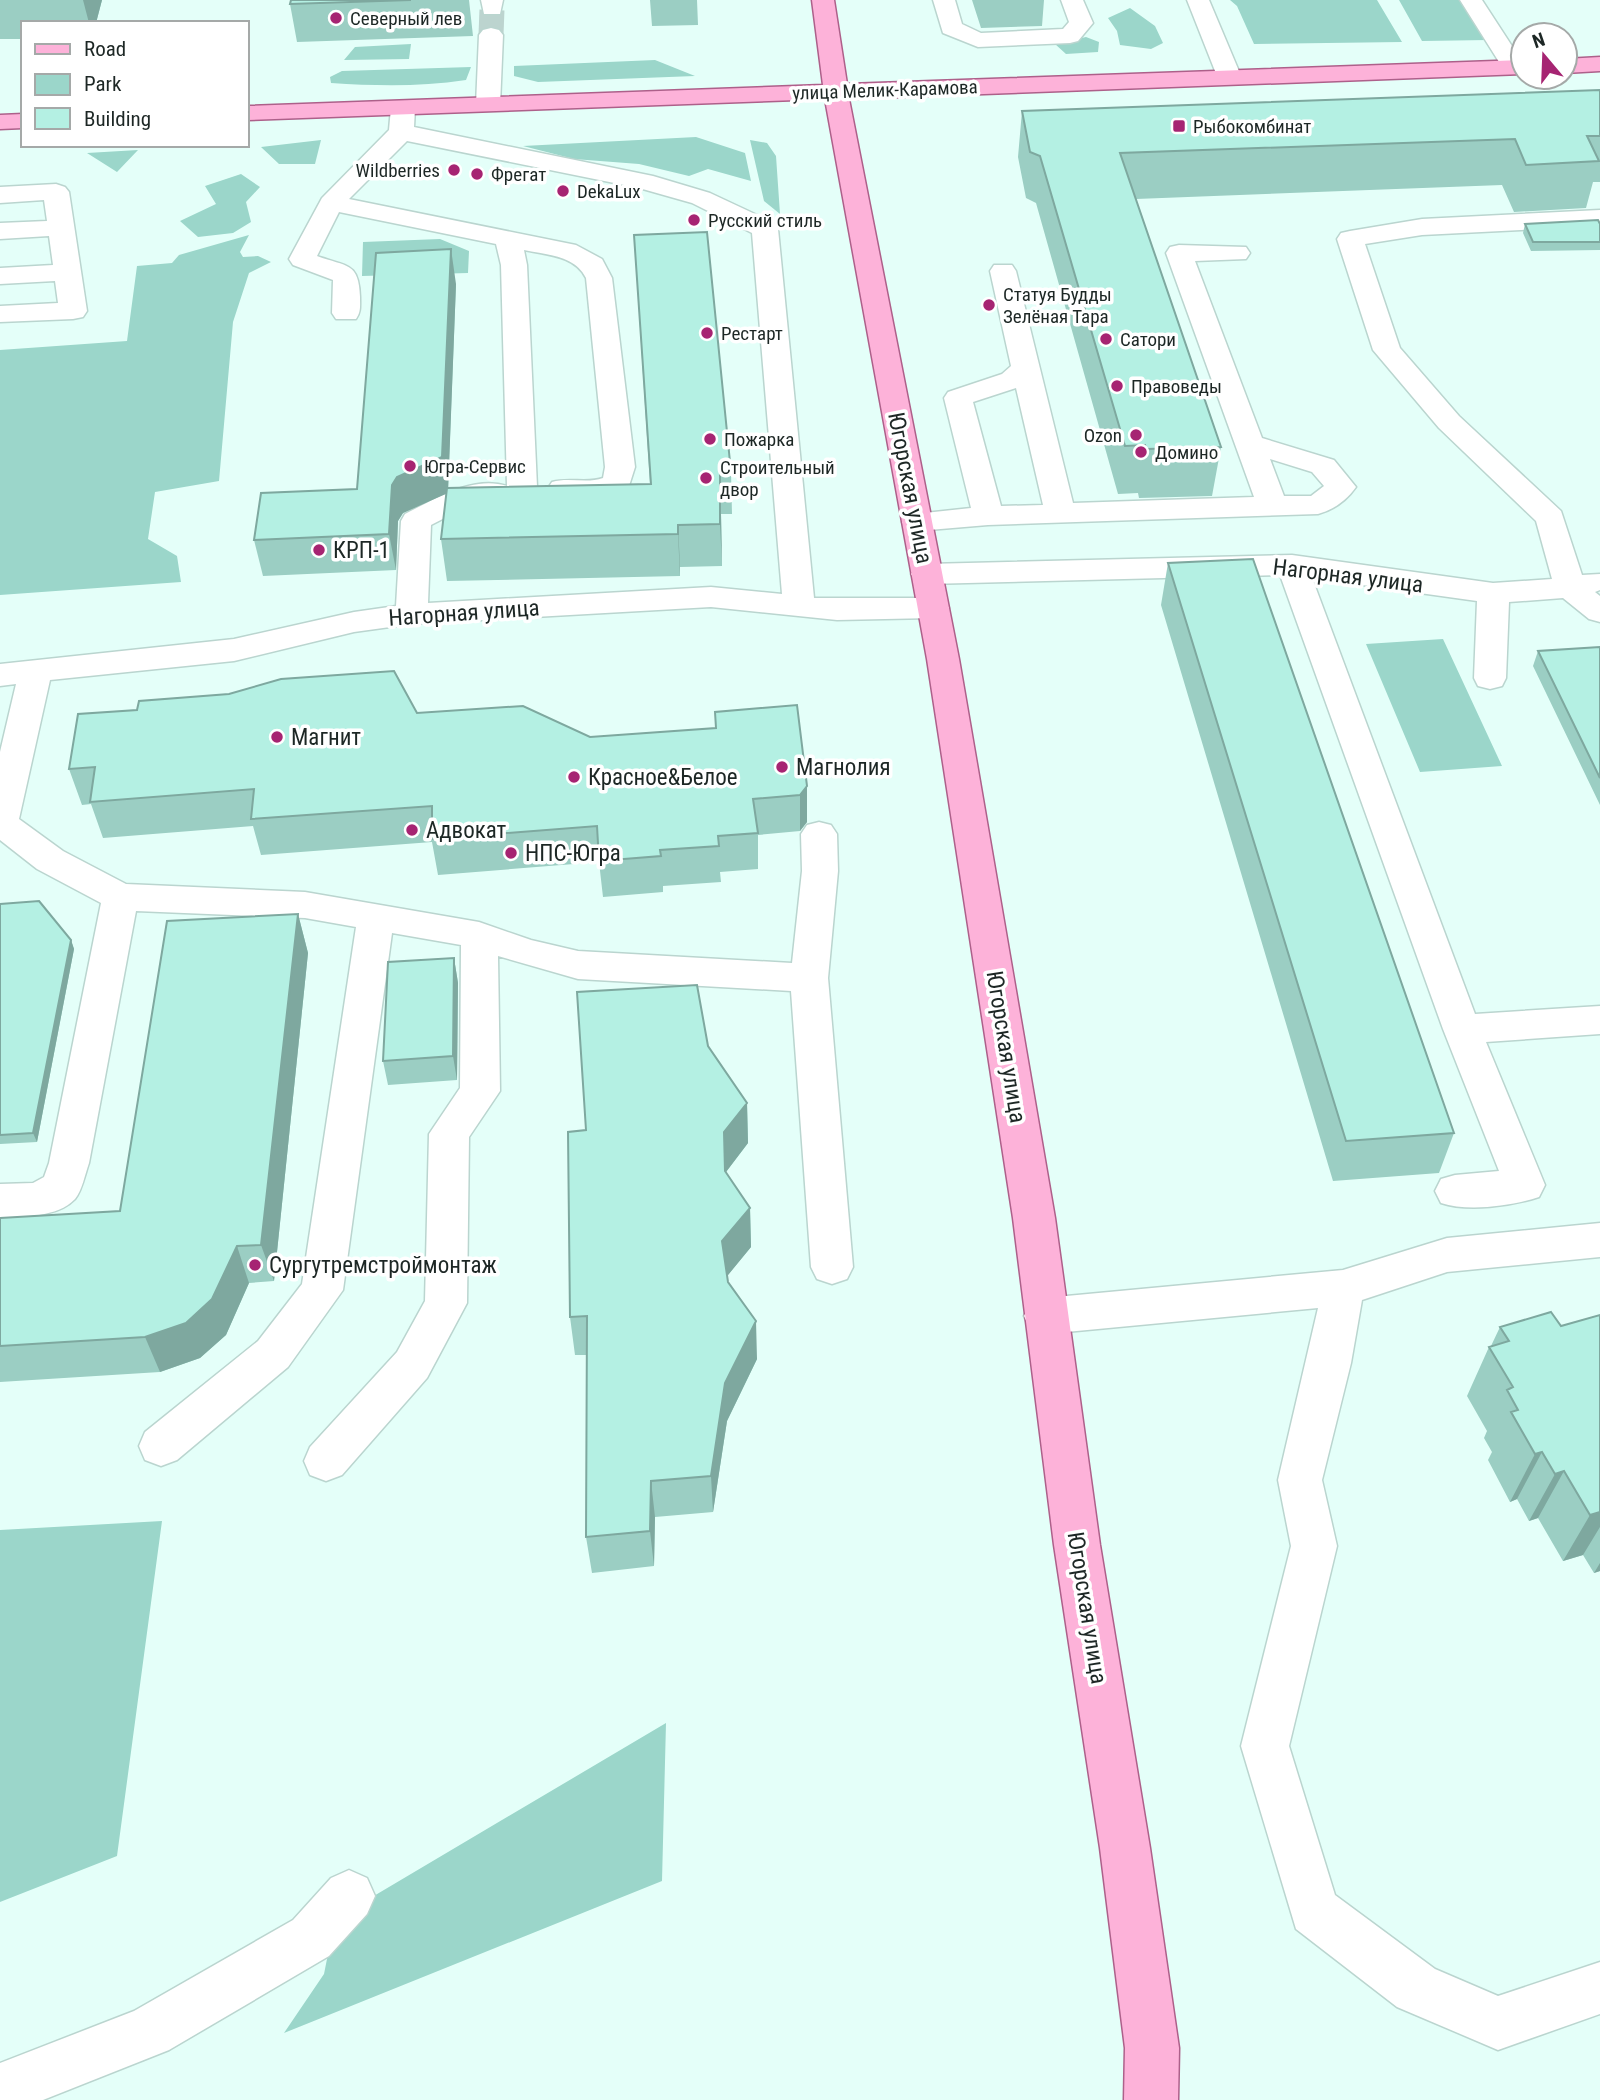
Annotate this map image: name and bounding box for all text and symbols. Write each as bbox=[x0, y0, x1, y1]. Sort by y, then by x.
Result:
place label: Северный лев bbox=[350, 7, 462, 30]
marker: Северный лев bbox=[328, 10, 344, 26]
legend bbox=[21, 21, 248, 147]
north arrow bbox=[1509, 21, 1579, 91]
text: N bbox=[1529, 28, 1548, 53]
text: Road bbox=[84, 37, 126, 61]
text: Park bbox=[84, 72, 122, 96]
street label: улица Мелик-Карамова bbox=[792, 75, 978, 105]
text: Building bbox=[84, 107, 151, 131]
place label: Рыбокомбинат bbox=[1193, 115, 1311, 138]
marker: Рыбокомбинат bbox=[1171, 118, 1187, 134]
place label: Wildberries bbox=[356, 159, 440, 182]
marker: Wildberries bbox=[446, 162, 462, 178]
place label: Фрегат bbox=[491, 163, 546, 186]
marker: Фрегат bbox=[469, 166, 485, 182]
place label: DekaLux bbox=[577, 180, 641, 203]
marker: DekaLux bbox=[555, 183, 571, 199]
place label: Русский стиль bbox=[708, 209, 822, 232]
marker: Русский стиль bbox=[686, 212, 702, 228]
place label: Статуя Будды Зелёная Тара bbox=[1003, 283, 1112, 328]
marker: Статуя Будды Зелёная Тара bbox=[981, 297, 997, 313]
place label: Рестарт bbox=[721, 322, 783, 345]
marker: Рестарт bbox=[699, 325, 715, 341]
place label: Сатори bbox=[1120, 328, 1176, 351]
marker: Сатори bbox=[1098, 331, 1114, 347]
place label: Правоведы bbox=[1131, 375, 1222, 398]
marker: Правоведы bbox=[1109, 378, 1125, 394]
street label: Югорская улица bbox=[882, 410, 938, 566]
place label: Ozon bbox=[1084, 424, 1122, 447]
marker: Ozon bbox=[1128, 427, 1144, 443]
place label: Пожарка bbox=[724, 428, 794, 451]
marker: Пожарка bbox=[702, 431, 718, 447]
place label: Домино bbox=[1155, 441, 1218, 464]
marker: Домино bbox=[1133, 444, 1149, 460]
place label: Югра-Сервис bbox=[424, 455, 526, 478]
place label: Строительный двор bbox=[720, 456, 835, 501]
marker: Югра-Сервис bbox=[402, 458, 418, 474]
marker: Строительный двор bbox=[698, 470, 714, 486]
place label: КРП-1 bbox=[333, 537, 390, 564]
marker: КРП-1 bbox=[311, 542, 327, 558]
street label: Нагорная улица bbox=[1271, 553, 1425, 599]
street label: Нагорная улица bbox=[388, 594, 540, 632]
place label: Магнит bbox=[291, 724, 361, 751]
marker: Магнит bbox=[269, 729, 285, 745]
place label: Магнолия bbox=[796, 754, 891, 781]
marker: Магнолия bbox=[774, 759, 790, 775]
place label: Красное&Белое bbox=[588, 764, 738, 791]
marker: Красное&Белое bbox=[566, 769, 582, 785]
place label: Адвокат bbox=[426, 817, 507, 844]
marker: Адвокат bbox=[404, 822, 420, 838]
place label: НПС-Югра bbox=[525, 840, 621, 867]
marker: НПС-Югра bbox=[503, 845, 519, 861]
street label: Югорская улица bbox=[981, 969, 1031, 1125]
place label: Сургутремстроймонтаж bbox=[269, 1252, 497, 1279]
marker: Сургутремстроймонтаж bbox=[247, 1257, 263, 1273]
street label: Югорская улица bbox=[1062, 1530, 1112, 1686]

